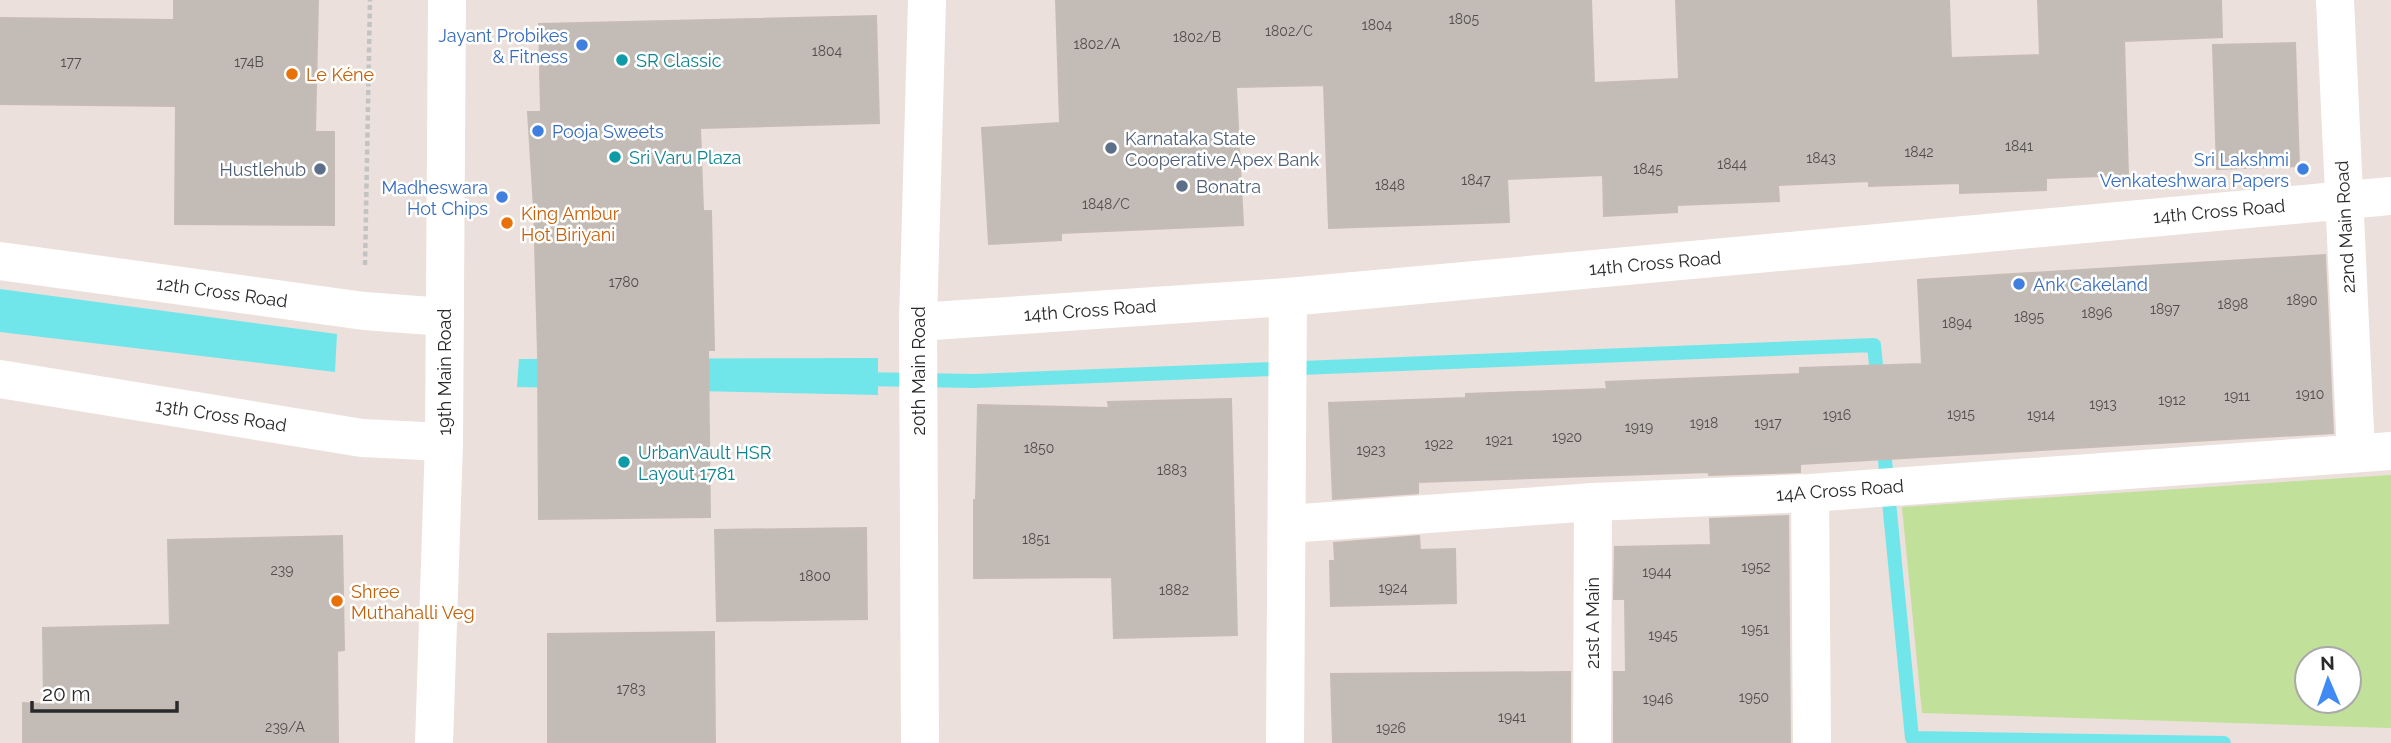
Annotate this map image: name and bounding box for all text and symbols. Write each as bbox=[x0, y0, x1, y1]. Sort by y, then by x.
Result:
house number: 1805 bbox=[1449, 11, 1480, 27]
house number: 1804 bbox=[1362, 17, 1393, 33]
house number: 1802/C bbox=[1265, 23, 1313, 39]
place label: Jayant Probikes & Fitness bbox=[438, 25, 568, 67]
house number: 1802/B bbox=[1173, 29, 1221, 45]
house number: 1802/A bbox=[1074, 36, 1121, 52]
marker: Jayant Probikes & Fitness bbox=[574, 37, 590, 53]
house number: 1804 bbox=[812, 43, 843, 59]
place label: SR Classic bbox=[636, 50, 722, 71]
marker: SR Classic bbox=[614, 52, 630, 68]
house number: 177 bbox=[61, 54, 82, 70]
house number: 174B bbox=[234, 54, 264, 70]
place label: Le Kéne bbox=[306, 64, 375, 85]
marker: Le Kéne bbox=[284, 66, 300, 82]
place label: Pooja Sweets bbox=[552, 121, 664, 142]
marker: Pooja Sweets bbox=[530, 123, 546, 139]
place label: Karnataka State Cooperative Apex Bank bbox=[1125, 128, 1320, 170]
house number: 1841 bbox=[2005, 138, 2033, 154]
marker: Karnataka State Cooperative Apex Bank bbox=[1103, 140, 1119, 156]
house number: 1842 bbox=[1904, 144, 1934, 160]
place label: Sri Varu Plaza bbox=[629, 147, 741, 168]
marker: Sri Varu Plaza bbox=[607, 149, 623, 165]
place label: Sri Lakshmi Venkateshwara Papers bbox=[2100, 149, 2289, 191]
house number: 1843 bbox=[1806, 150, 1836, 166]
house number: 1844 bbox=[1717, 156, 1747, 172]
place label: Hustlehub bbox=[220, 159, 306, 180]
street label: 22nd Main Road bbox=[2331, 160, 2359, 294]
marker: Hustlehub bbox=[312, 161, 328, 177]
house number: 1845 bbox=[1633, 161, 1663, 177]
marker: Sri Lakshmi Venkateshwara Papers bbox=[2295, 161, 2311, 177]
house number: 1847 bbox=[1461, 172, 1491, 188]
place label: Bonatra bbox=[1196, 176, 1261, 197]
place label: Madheswara Hot Chips bbox=[381, 177, 488, 219]
house number: 1848 bbox=[1375, 177, 1405, 193]
marker: Bonatra bbox=[1174, 178, 1190, 194]
marker: Madheswara Hot Chips bbox=[494, 189, 510, 205]
street label: 14th Cross Road bbox=[2152, 195, 2286, 227]
house number: 1848/C bbox=[1082, 196, 1130, 212]
place label: King Ambur Hot Biriyani bbox=[521, 203, 620, 245]
marker: King Ambur Hot Biriyani bbox=[499, 215, 515, 231]
street label: 14th Cross Road bbox=[1588, 247, 1722, 279]
street label: 12th Cross Road bbox=[155, 272, 289, 312]
house number: 1780 bbox=[609, 274, 639, 290]
place label: Ank Cakeland bbox=[2033, 274, 2148, 295]
marker: Ank Cakeland bbox=[2011, 276, 2027, 292]
house number: 1890 bbox=[2286, 292, 2318, 308]
street label: 14th Cross Road bbox=[1023, 295, 1157, 325]
house number: 1898 bbox=[2218, 296, 2248, 312]
house number: 1897 bbox=[2150, 301, 2180, 317]
house number: 1896 bbox=[2082, 305, 2112, 321]
street label: 20th Main Road bbox=[908, 306, 929, 436]
street label: 19th Main Road bbox=[434, 308, 455, 436]
house number: 1895 bbox=[2014, 309, 2044, 325]
house number: 1894 bbox=[1942, 315, 1972, 331]
house number: 1910 bbox=[2296, 386, 2324, 402]
house number: 1911 bbox=[2224, 388, 2250, 404]
house number: 1912 bbox=[2158, 392, 2186, 408]
street label: 13th Cross Road bbox=[154, 394, 288, 436]
house number: 1913 bbox=[2089, 396, 2117, 412]
house number: 1915 bbox=[1947, 406, 1975, 422]
house number: 1916 bbox=[1823, 407, 1851, 423]
house number: 1914 bbox=[2027, 407, 2055, 423]
house number: 1918 bbox=[1690, 415, 1718, 431]
house number: 1917 bbox=[1754, 415, 1782, 431]
house number: 1919 bbox=[1625, 419, 1653, 435]
house number: 1920 bbox=[1552, 429, 1582, 445]
house number: 1921 bbox=[1485, 432, 1513, 448]
house number: 1922 bbox=[1425, 436, 1453, 452]
house number: 1850 bbox=[1024, 440, 1054, 456]
place label: UrbanVault HSR Layout 1781 bbox=[638, 442, 772, 484]
house number: 1923 bbox=[1357, 442, 1385, 458]
marker: UrbanVault HSR Layout 1781 bbox=[616, 454, 632, 470]
house number: 1883 bbox=[1157, 462, 1187, 478]
street label: 14A Cross Road bbox=[1775, 475, 1905, 505]
house number: 1851 bbox=[1022, 531, 1050, 547]
house number: 1952 bbox=[1741, 559, 1771, 575]
house number: 239 bbox=[271, 562, 293, 578]
house number: 1944 bbox=[1642, 564, 1672, 580]
house number: 1800 bbox=[799, 568, 831, 584]
street label: 21st A Main bbox=[1582, 577, 1603, 669]
house number: 1924 bbox=[1378, 580, 1408, 596]
place label: Shree Muthahalli Veg bbox=[351, 581, 475, 623]
house number: 1882 bbox=[1159, 582, 1189, 598]
marker: Shree Muthahalli Veg bbox=[329, 593, 345, 609]
house number: 1951 bbox=[1741, 621, 1769, 637]
house number: 1945 bbox=[1648, 627, 1678, 643]
north arrow bbox=[2293, 645, 2363, 715]
text: N bbox=[2320, 652, 2335, 674]
scale bar bbox=[32, 670, 177, 714]
text: 20 m bbox=[42, 681, 90, 706]
house number: 1783 bbox=[616, 681, 646, 697]
house number: 1950 bbox=[1739, 689, 1769, 705]
house number: 1946 bbox=[1643, 691, 1673, 707]
house number: 1941 bbox=[1498, 709, 1526, 725]
house number: 239/A bbox=[265, 719, 305, 735]
house number: 1926 bbox=[1376, 720, 1406, 736]

